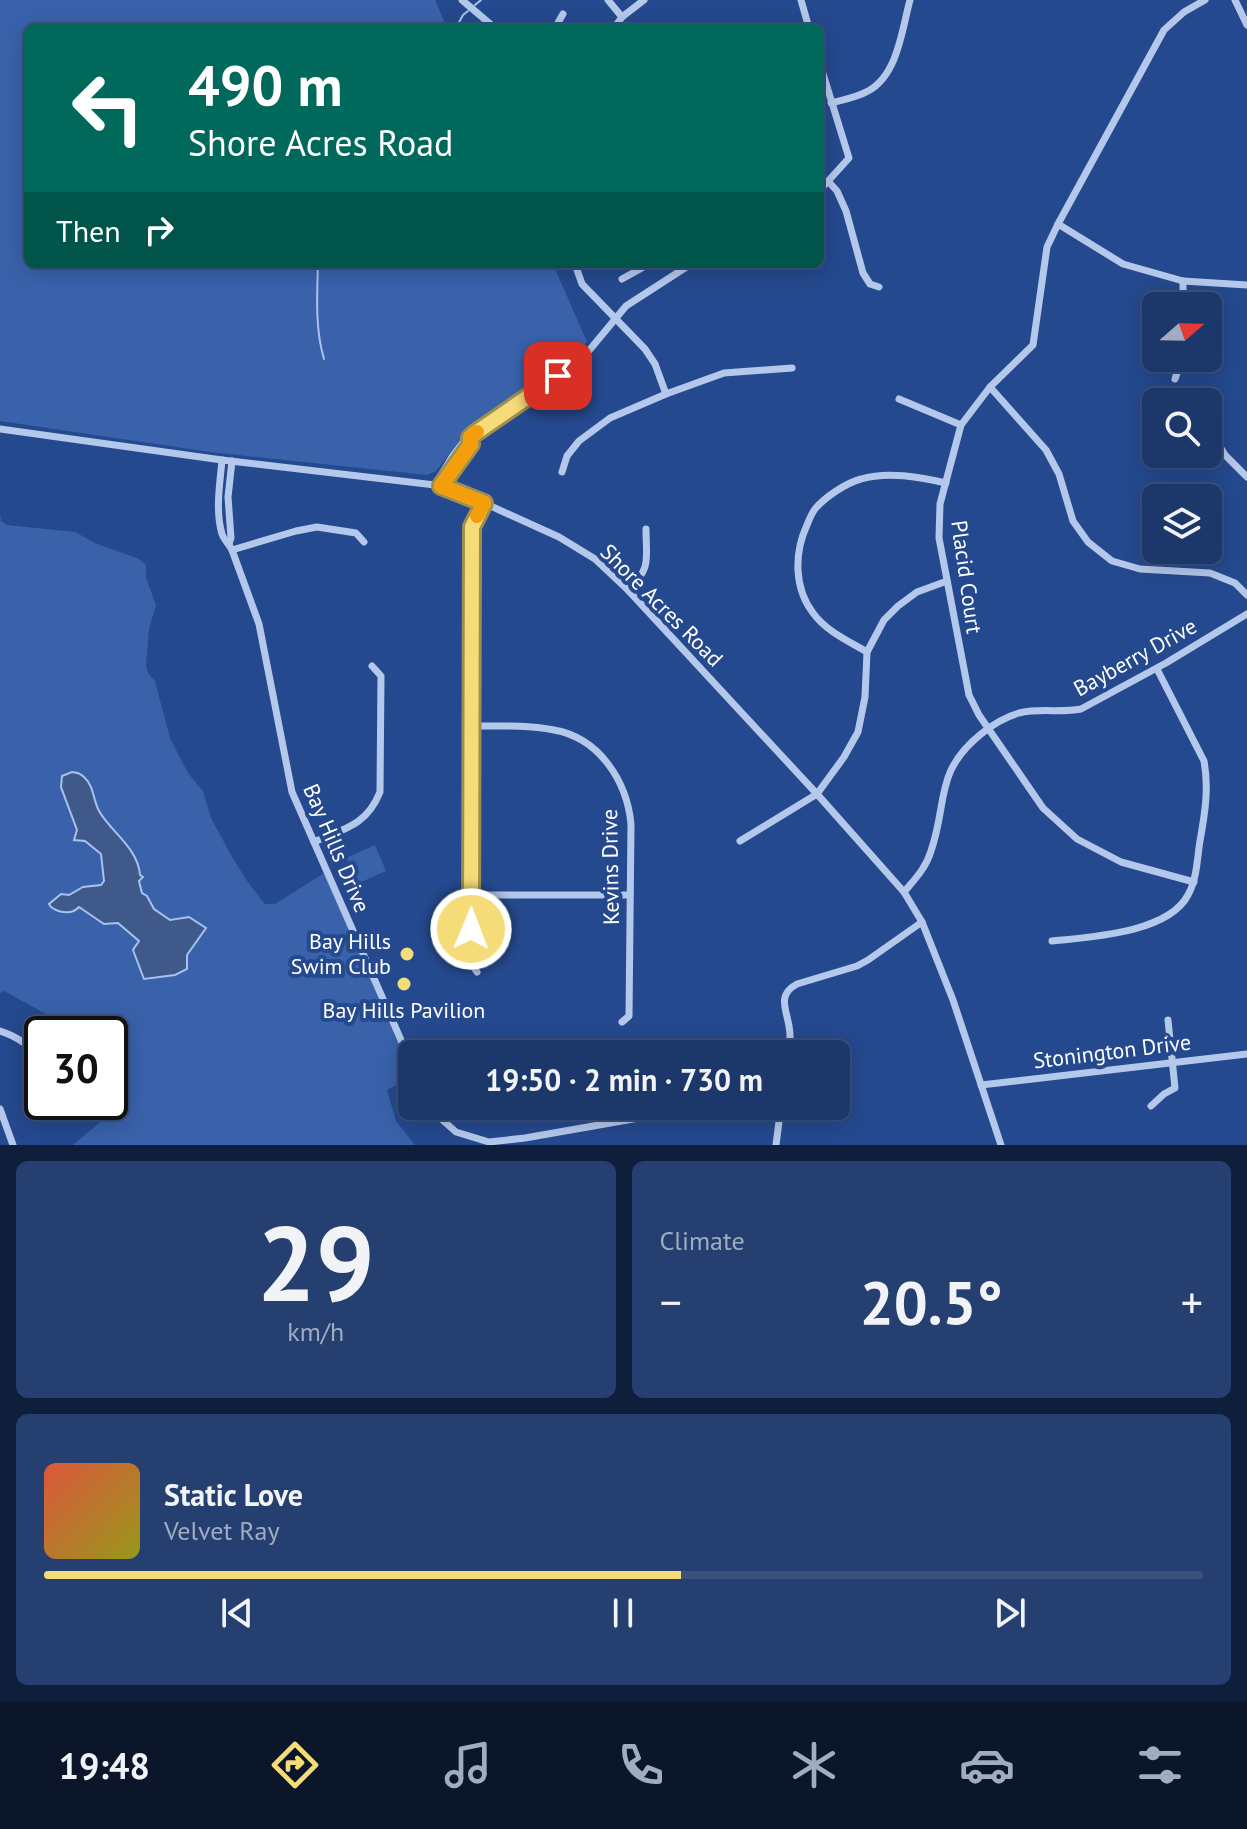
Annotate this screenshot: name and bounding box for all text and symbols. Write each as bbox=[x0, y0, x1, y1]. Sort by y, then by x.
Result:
text: 490 m bbox=[188, 49, 343, 121]
icon: left bbox=[56, 56, 160, 160]
text: Shore Acres Road bbox=[188, 119, 453, 166]
icon: right bbox=[137, 208, 181, 252]
text: Then bbox=[56, 211, 121, 250]
north arrow bbox=[1142, 292, 1222, 372]
map controls bbox=[1142, 292, 1222, 564]
pin bbox=[524, 342, 592, 410]
icon: arrive bbox=[536, 354, 580, 398]
button: search bbox=[1142, 388, 1222, 468]
button: layers bbox=[1142, 484, 1222, 564]
street label: Placid Court bbox=[945, 519, 989, 636]
street label: Shore Acres Road bbox=[595, 538, 729, 672]
street label: Bayberry Drive bbox=[1068, 612, 1202, 702]
street label: Bay Hills Drive bbox=[297, 779, 377, 917]
street label: Kevins Drive bbox=[595, 809, 625, 925]
position arrow bbox=[429, 887, 513, 971]
place label: Bay Hills Swim Club bbox=[291, 927, 391, 980]
marker: Bay Hills Swim Club bbox=[398, 945, 416, 963]
marker: Bay Hills Pavilion bbox=[395, 975, 413, 993]
place label: Bay Hills Pavilion bbox=[323, 996, 485, 1024]
speed limit sign: 30 bbox=[24, 1016, 128, 1120]
street label: Stonington Drive bbox=[1032, 1027, 1192, 1075]
text: 19:50 · 2 min · 730 m bbox=[485, 1060, 763, 1099]
text: 29 bbox=[257, 1195, 375, 1330]
text: Climate bbox=[660, 1224, 745, 1257]
text: 20.5° bbox=[860, 1263, 1003, 1341]
text: − bbox=[660, 1273, 682, 1330]
text: + bbox=[1181, 1273, 1203, 1330]
text: km/h bbox=[287, 1315, 344, 1348]
text: Static Love bbox=[164, 1475, 303, 1514]
text: Velvet Ray bbox=[164, 1514, 280, 1547]
icon: previous bbox=[215, 1591, 259, 1635]
icon: pause bbox=[601, 1591, 645, 1635]
icon: next bbox=[988, 1591, 1032, 1635]
icon: directions bbox=[267, 1737, 323, 1793]
icon: music bbox=[440, 1737, 496, 1793]
icon: phone bbox=[613, 1737, 669, 1793]
icon: climate bbox=[786, 1737, 842, 1793]
icon: car bbox=[959, 1737, 1015, 1793]
icon: filters bbox=[1132, 1737, 1188, 1793]
text: 19:48 bbox=[59, 1742, 150, 1789]

